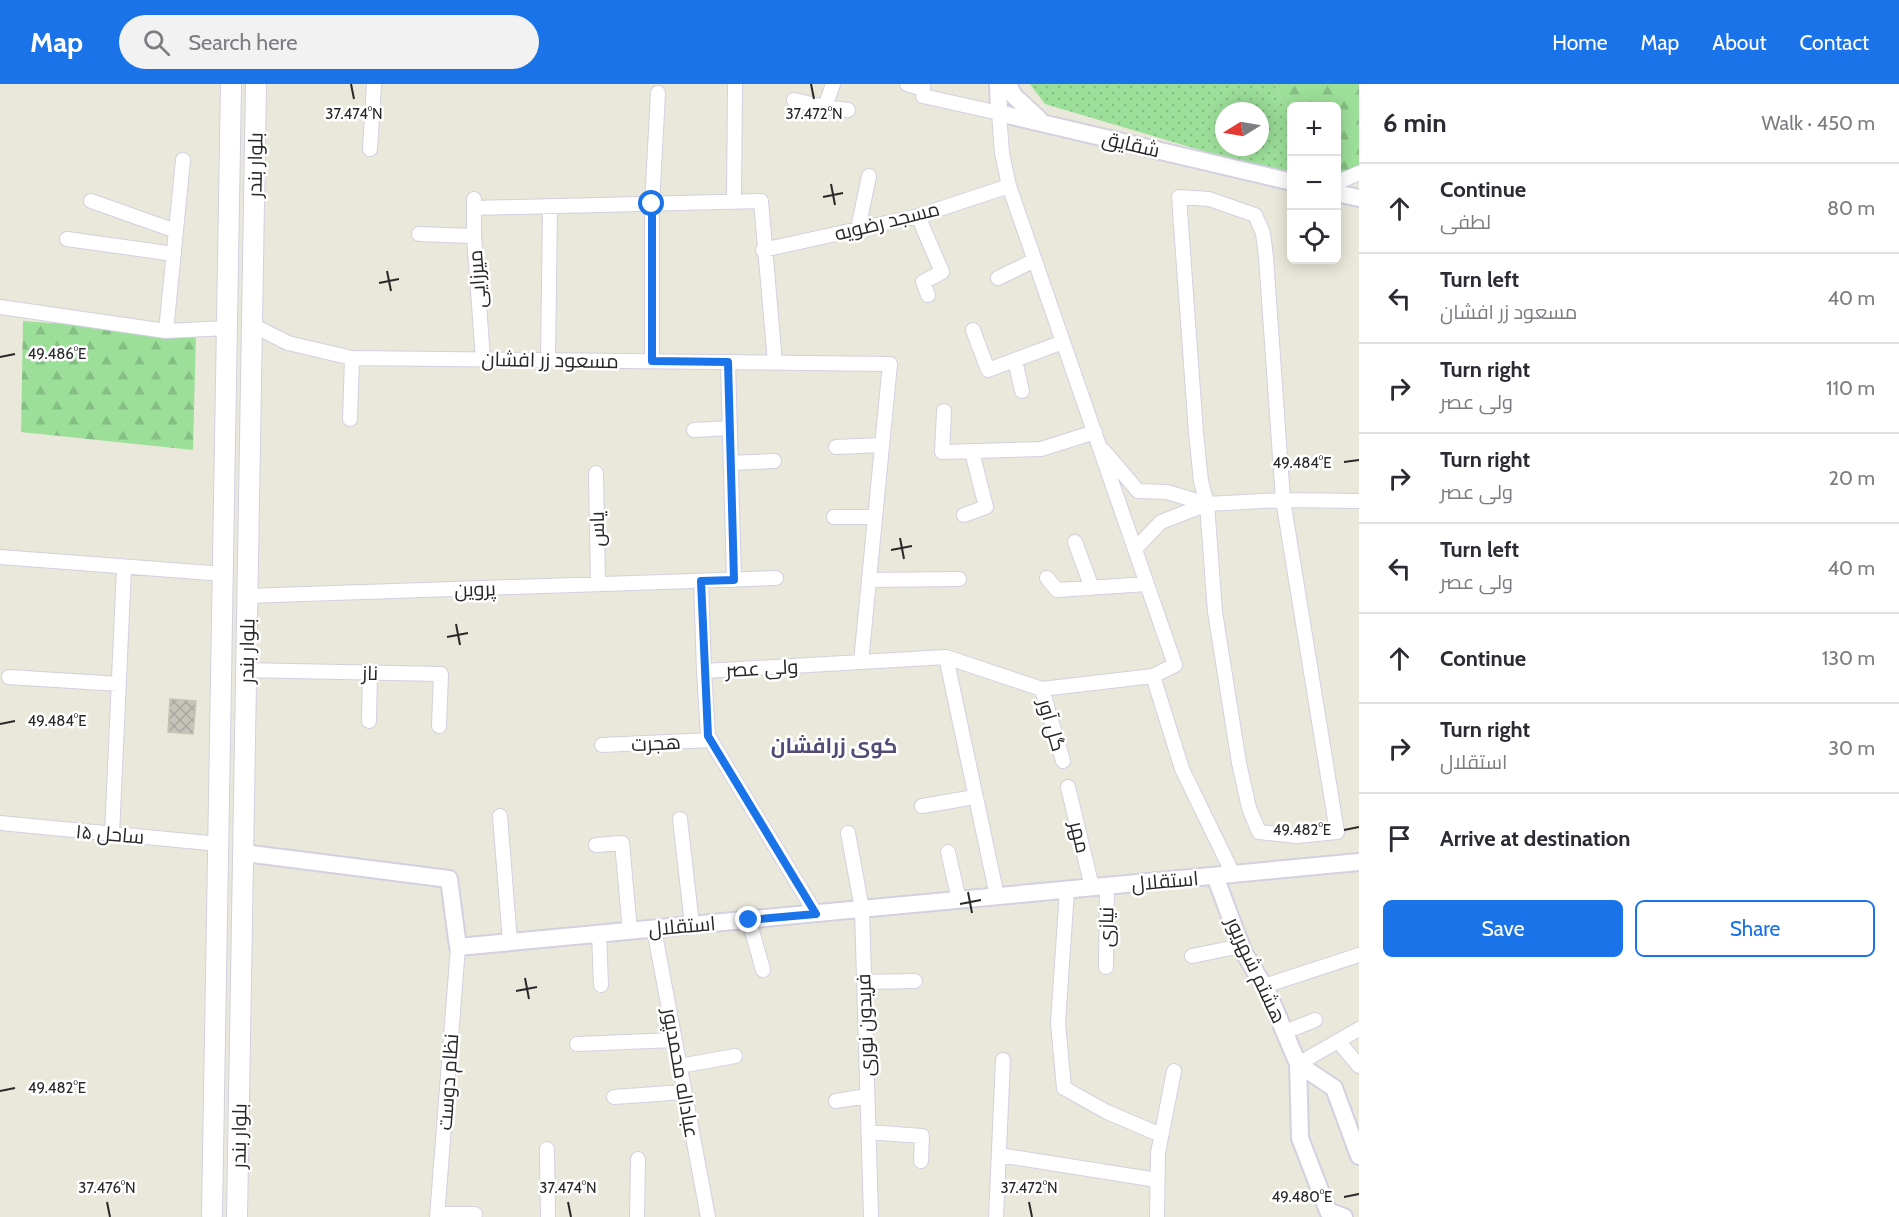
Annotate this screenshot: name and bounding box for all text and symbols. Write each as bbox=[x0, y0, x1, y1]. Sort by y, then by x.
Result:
search box bbox=[119, 15, 539, 69]
text: Map bbox=[30, 25, 83, 59]
icon: search bbox=[140, 26, 173, 59]
text: Search here bbox=[188, 29, 297, 56]
text: Home bbox=[1552, 30, 1608, 55]
text: Map bbox=[1641, 30, 1679, 55]
text: About bbox=[1712, 30, 1766, 55]
text: Contact bbox=[1799, 30, 1869, 55]
north arrow bbox=[1215, 102, 1269, 156]
map controls bbox=[1287, 102, 1341, 264]
button: + bbox=[1287, 102, 1341, 156]
text: 37.474°N bbox=[325, 105, 383, 123]
text: 37.472°N bbox=[785, 105, 843, 123]
text: 6 min bbox=[1383, 107, 1447, 139]
text: Walk · 450 m bbox=[1761, 111, 1875, 135]
street label: شقایق bbox=[1100, 126, 1162, 163]
street label: بلوار بندر bbox=[242, 132, 268, 199]
button: − bbox=[1287, 156, 1341, 210]
text: Continue bbox=[1440, 176, 1526, 203]
route start bbox=[638, 190, 664, 216]
icon: ahead bbox=[1383, 192, 1416, 225]
street label: مسجد رضویه bbox=[832, 196, 942, 246]
text: 80 m bbox=[1827, 196, 1875, 220]
button: locate bbox=[1287, 210, 1341, 264]
text: لطفی bbox=[1440, 210, 1491, 234]
street label: میرزایی bbox=[463, 249, 492, 309]
text: Turn left bbox=[1440, 266, 1519, 293]
icon: left bbox=[1383, 282, 1416, 315]
text: 40 m bbox=[1827, 286, 1875, 310]
text: مسعود زر افشان bbox=[1440, 300, 1577, 324]
text: 49.486°E bbox=[28, 345, 86, 363]
street label: مسعود زر افشان bbox=[481, 347, 619, 374]
text: Turn right bbox=[1440, 356, 1530, 383]
icon: right bbox=[1383, 372, 1416, 405]
text: 110 m bbox=[1826, 376, 1875, 400]
text: ولی عصر bbox=[1440, 390, 1513, 414]
text: Turn right bbox=[1440, 446, 1530, 473]
text: 49.484°E bbox=[1273, 454, 1331, 472]
icon: right bbox=[1383, 462, 1416, 495]
text: 20 m bbox=[1829, 466, 1875, 490]
text: ولی عصر bbox=[1440, 480, 1513, 504]
street label: یاس bbox=[585, 510, 610, 547]
text: Turn left bbox=[1440, 536, 1519, 563]
icon: left bbox=[1383, 552, 1416, 585]
text: 40 m bbox=[1827, 556, 1875, 580]
text: ولی عصر bbox=[1440, 570, 1513, 594]
street label: پروین bbox=[454, 576, 497, 603]
street label: بلوار بندر bbox=[234, 618, 260, 685]
icon: ahead bbox=[1383, 642, 1416, 675]
text: Continue bbox=[1440, 645, 1526, 672]
text: 130 m bbox=[1822, 646, 1875, 670]
street label: ولی عصر bbox=[724, 654, 799, 683]
street label: ناز bbox=[361, 661, 378, 685]
street label: گل آور bbox=[1032, 695, 1071, 754]
text: 49.484°E bbox=[28, 712, 86, 730]
text: Turn right bbox=[1440, 716, 1530, 743]
street label: هجرت bbox=[631, 730, 681, 756]
icon: right bbox=[1383, 732, 1416, 765]
district label: کوی زرافشان bbox=[771, 733, 897, 759]
text: 30 m bbox=[1828, 736, 1875, 760]
text: استقلال bbox=[1440, 750, 1507, 774]
street label: مهر bbox=[1064, 818, 1095, 856]
street label: ساحل ۱۵ bbox=[74, 819, 145, 850]
text: 49.482°E bbox=[1273, 821, 1331, 839]
icon: arrive bbox=[1383, 822, 1416, 855]
text: Arrive at destination bbox=[1440, 825, 1630, 852]
street label: استقلال bbox=[1130, 866, 1200, 897]
button: Save bbox=[1383, 900, 1623, 957]
button: Share bbox=[1635, 900, 1875, 957]
route end bbox=[735, 906, 761, 932]
street label: نیازی bbox=[1094, 907, 1119, 947]
street label: استقلال bbox=[647, 911, 717, 942]
street label: هشتم شهریور bbox=[1219, 912, 1291, 1028]
street label: فریدون نوری bbox=[851, 973, 880, 1077]
street label: عباداله محمدپور bbox=[657, 1005, 704, 1140]
street label: نظام دوست bbox=[433, 1033, 465, 1131]
text: 49.482°E bbox=[28, 1079, 86, 1097]
street label: بلوار بندر bbox=[226, 1103, 252, 1170]
text: 37.476°N bbox=[78, 1179, 136, 1197]
text: 37.474°N bbox=[539, 1179, 597, 1197]
text: 37.472°N bbox=[1000, 1179, 1058, 1197]
text: 49.480°E bbox=[1272, 1188, 1332, 1206]

